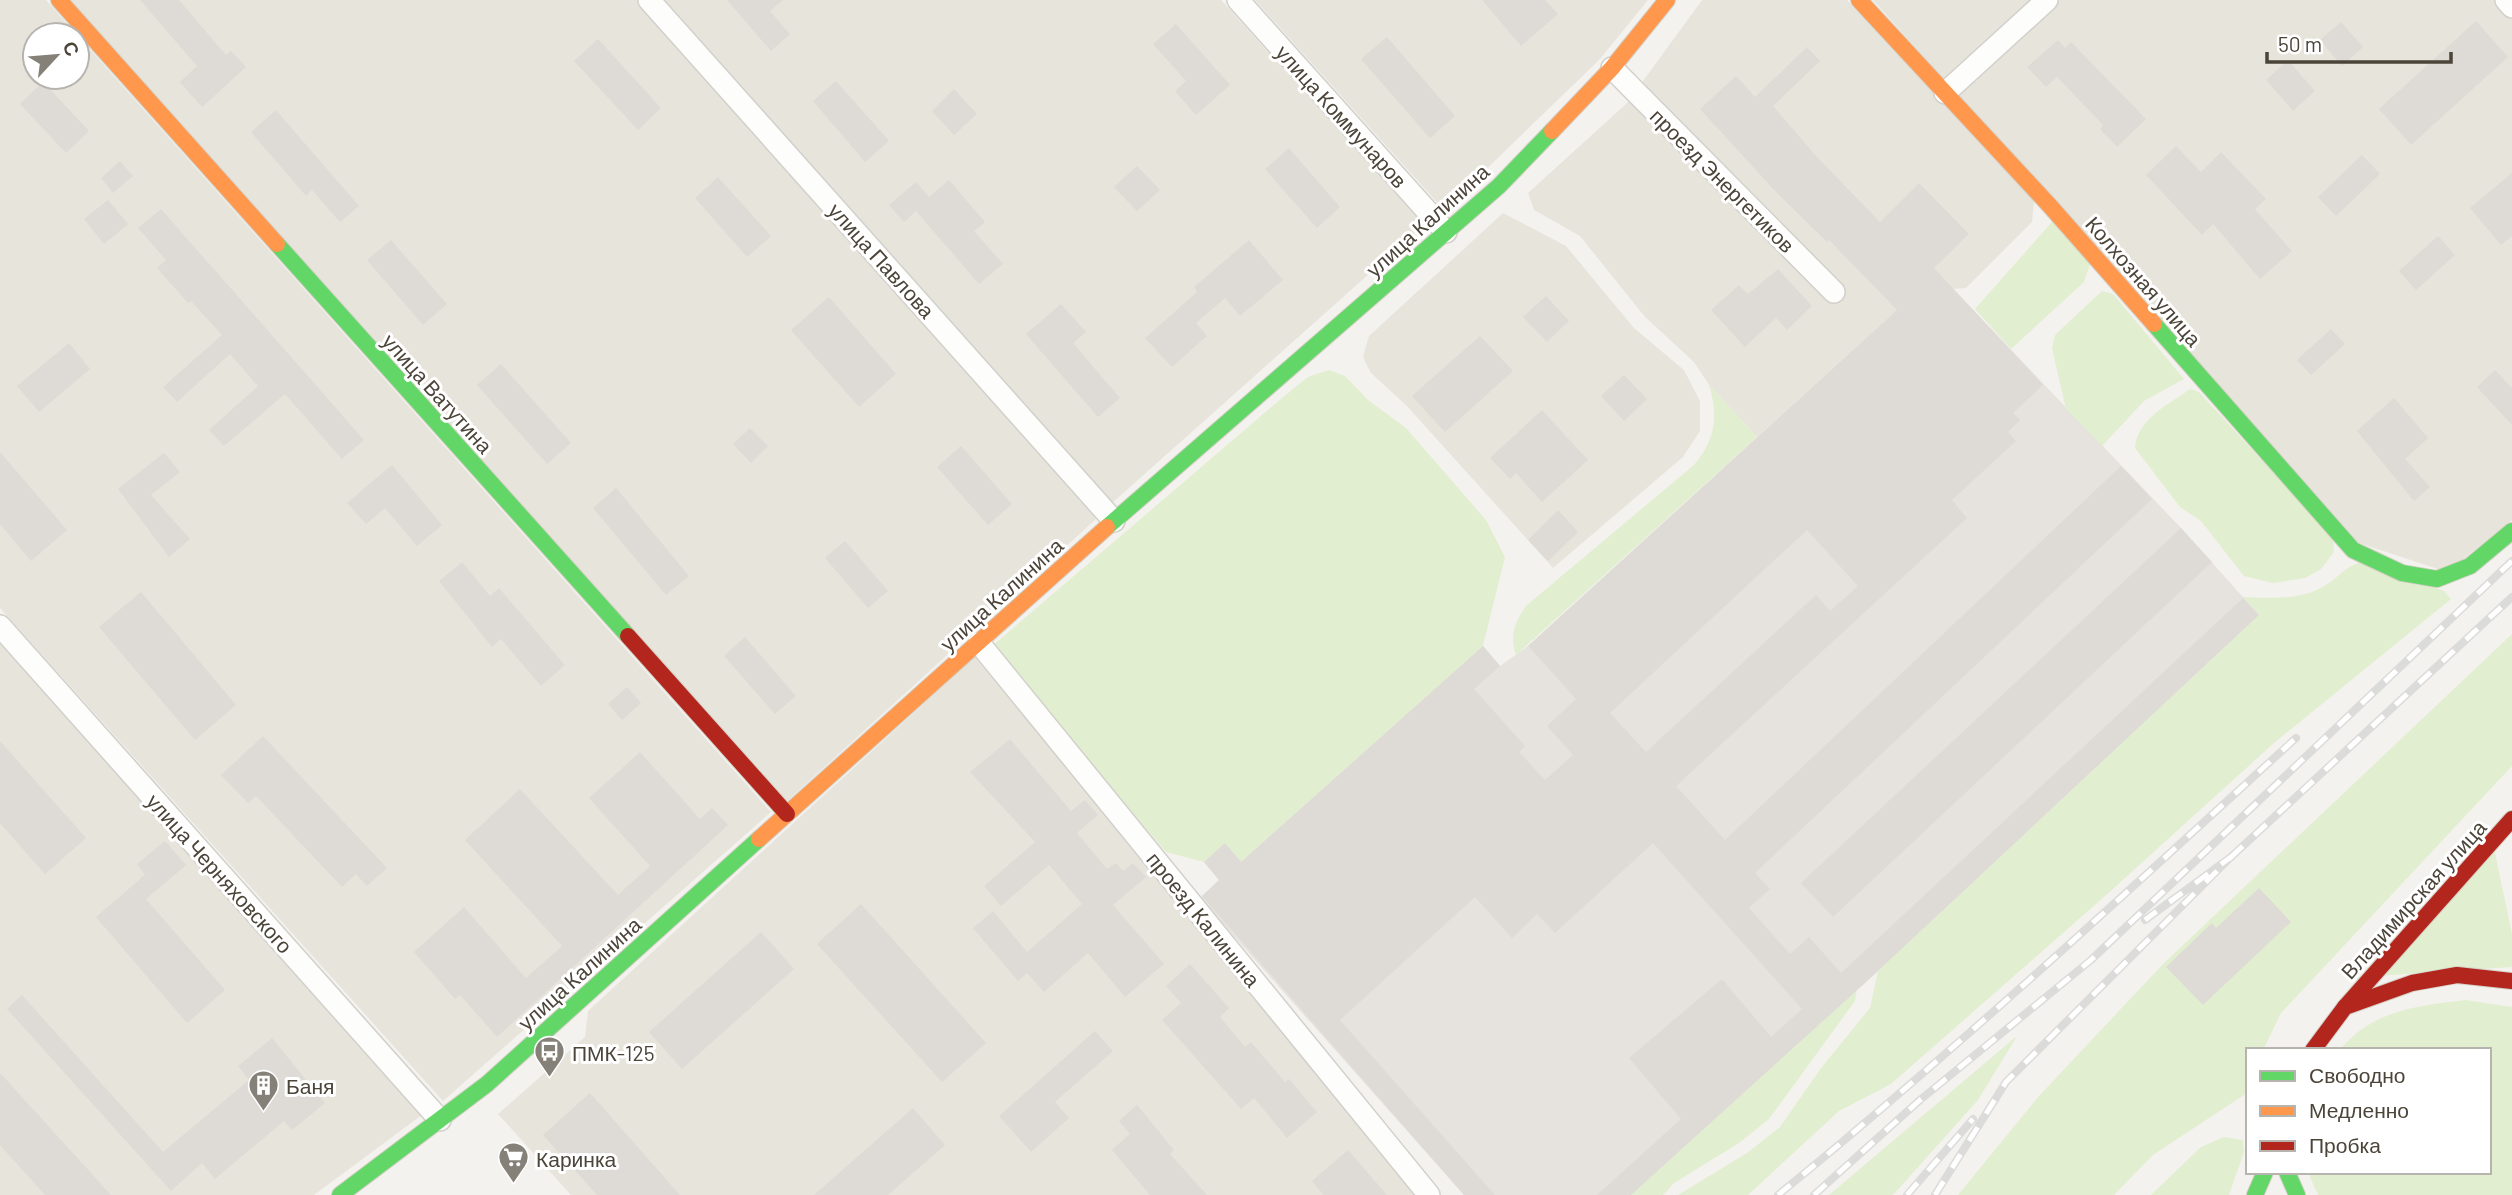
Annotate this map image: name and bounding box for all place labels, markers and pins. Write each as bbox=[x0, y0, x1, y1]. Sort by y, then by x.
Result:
bus stop icon: ПМК-125 bbox=[532, 1035, 566, 1079]
place label: ПМК-125 bbox=[572, 1040, 655, 1065]
building icon: Баня bbox=[246, 1068, 280, 1112]
place label: Баня bbox=[286, 1073, 334, 1098]
supermarket icon: Каринка bbox=[496, 1141, 530, 1185]
place label: Каринка bbox=[536, 1146, 617, 1171]

